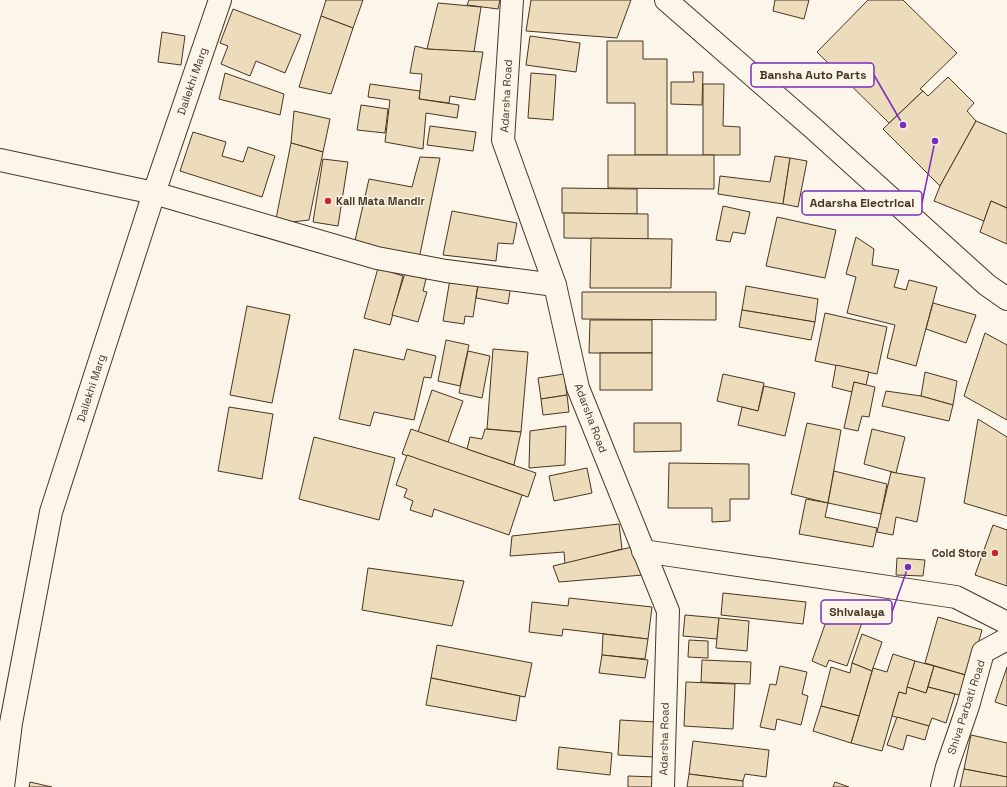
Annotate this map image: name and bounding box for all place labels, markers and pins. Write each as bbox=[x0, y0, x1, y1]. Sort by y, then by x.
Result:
callout: Bansha Auto Parts bbox=[751, 63, 874, 87]
callout: Adarsha Electrical bbox=[802, 191, 922, 215]
place label: Kali Mata Mandir bbox=[336, 194, 426, 208]
marker: Kali Mata Mandir bbox=[323, 196, 333, 206]
place label: Cold Store bbox=[932, 546, 987, 560]
marker: Cold Store bbox=[990, 548, 1000, 558]
callout: Shivalaya bbox=[821, 600, 892, 624]

